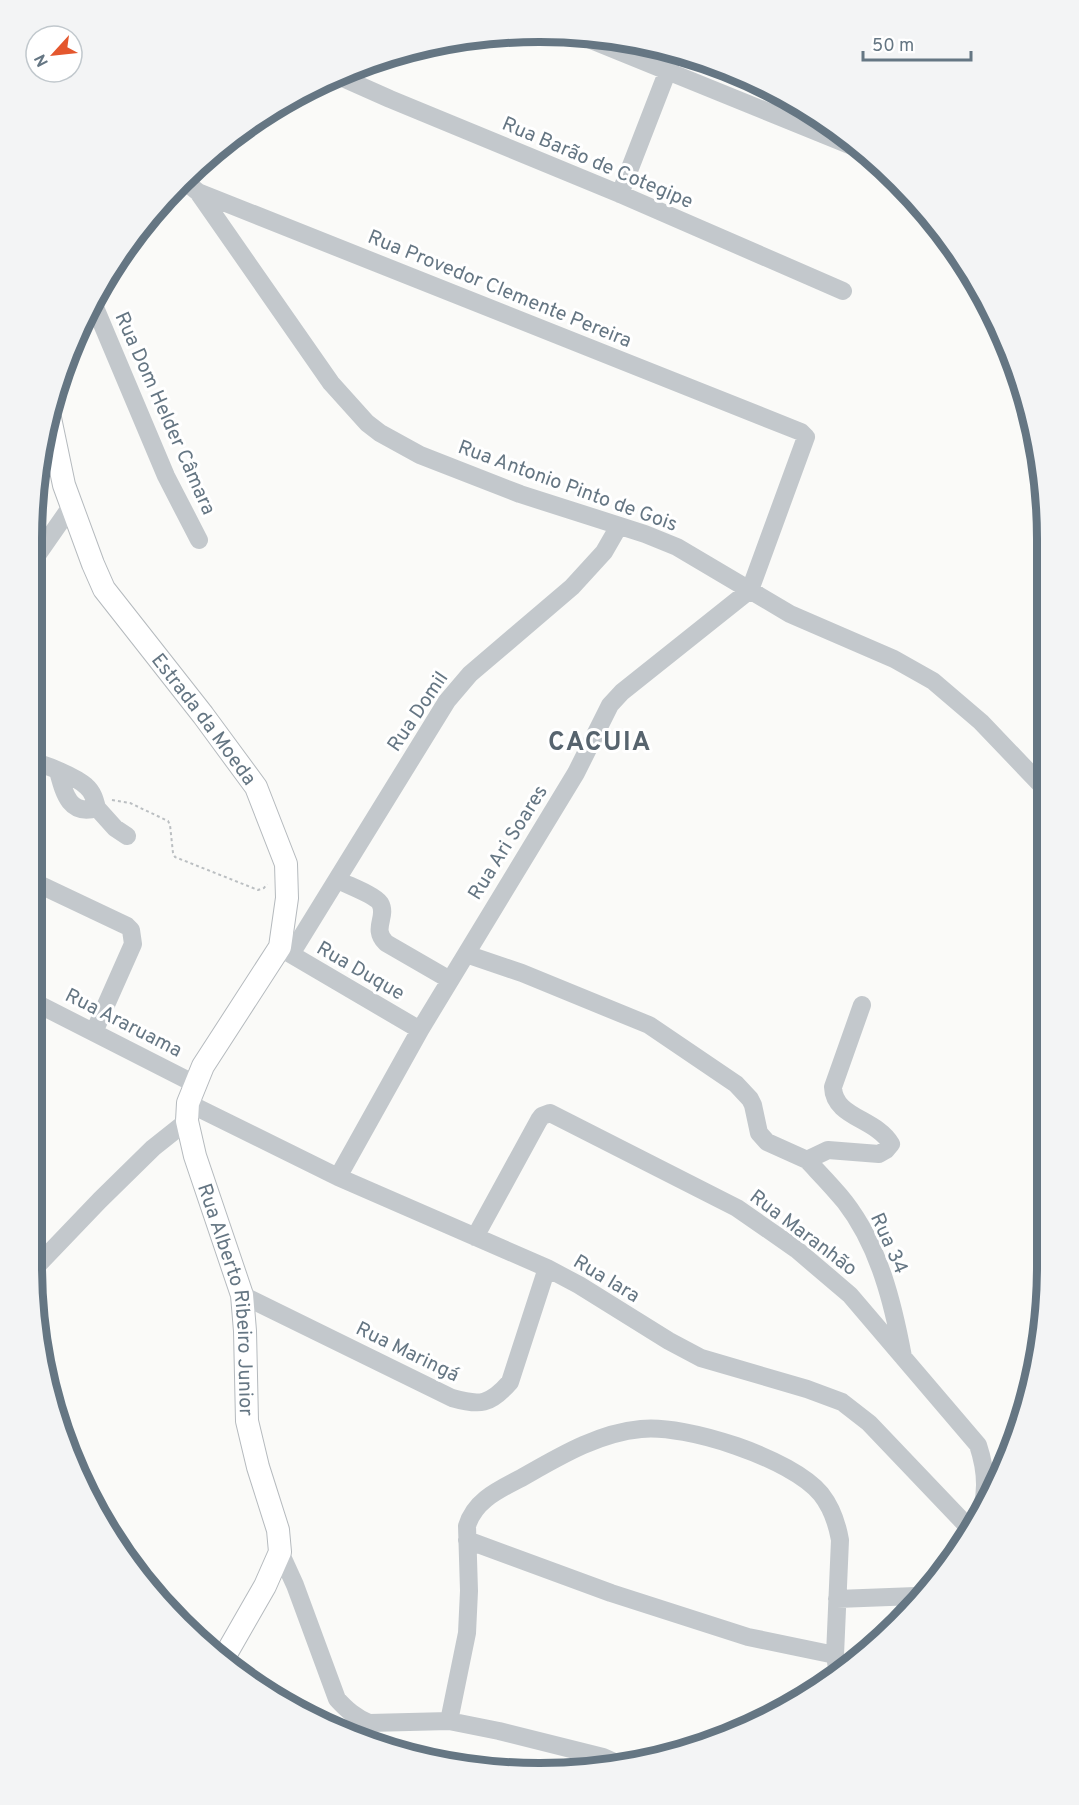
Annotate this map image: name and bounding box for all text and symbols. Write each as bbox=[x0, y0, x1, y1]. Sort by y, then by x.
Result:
north arrow bbox=[24, 24, 84, 84]
scale bar bbox=[863, 24, 971, 62]
text: 50 m bbox=[872, 35, 914, 58]
text: N bbox=[31, 50, 54, 70]
street label: Rua Barão de Cotegipe bbox=[498, 112, 697, 216]
street label: Rua Provedor Clemente Pereira bbox=[363, 225, 635, 355]
street label: Rua Dom Helder Câmara bbox=[108, 308, 221, 519]
street label: Rua Antonio Pinto de Gois bbox=[454, 435, 681, 539]
street label: Estrada da Moeda bbox=[144, 649, 261, 791]
street label: Rua Domil bbox=[382, 667, 455, 757]
district label: CACUIA bbox=[548, 727, 652, 760]
street label: Rua Ari Soares bbox=[463, 781, 554, 905]
street label: Rua Duque bbox=[311, 936, 409, 1007]
street label: Rua Araruama bbox=[60, 983, 186, 1064]
street label: Rua Alberto Ribeiro Junior bbox=[190, 1181, 258, 1416]
street label: Rua Maranhão bbox=[744, 1185, 862, 1283]
street label: Rua 34 bbox=[863, 1209, 913, 1278]
street label: Rua Iara bbox=[568, 1250, 644, 1310]
street label: Rua Maringá bbox=[351, 1317, 463, 1389]

